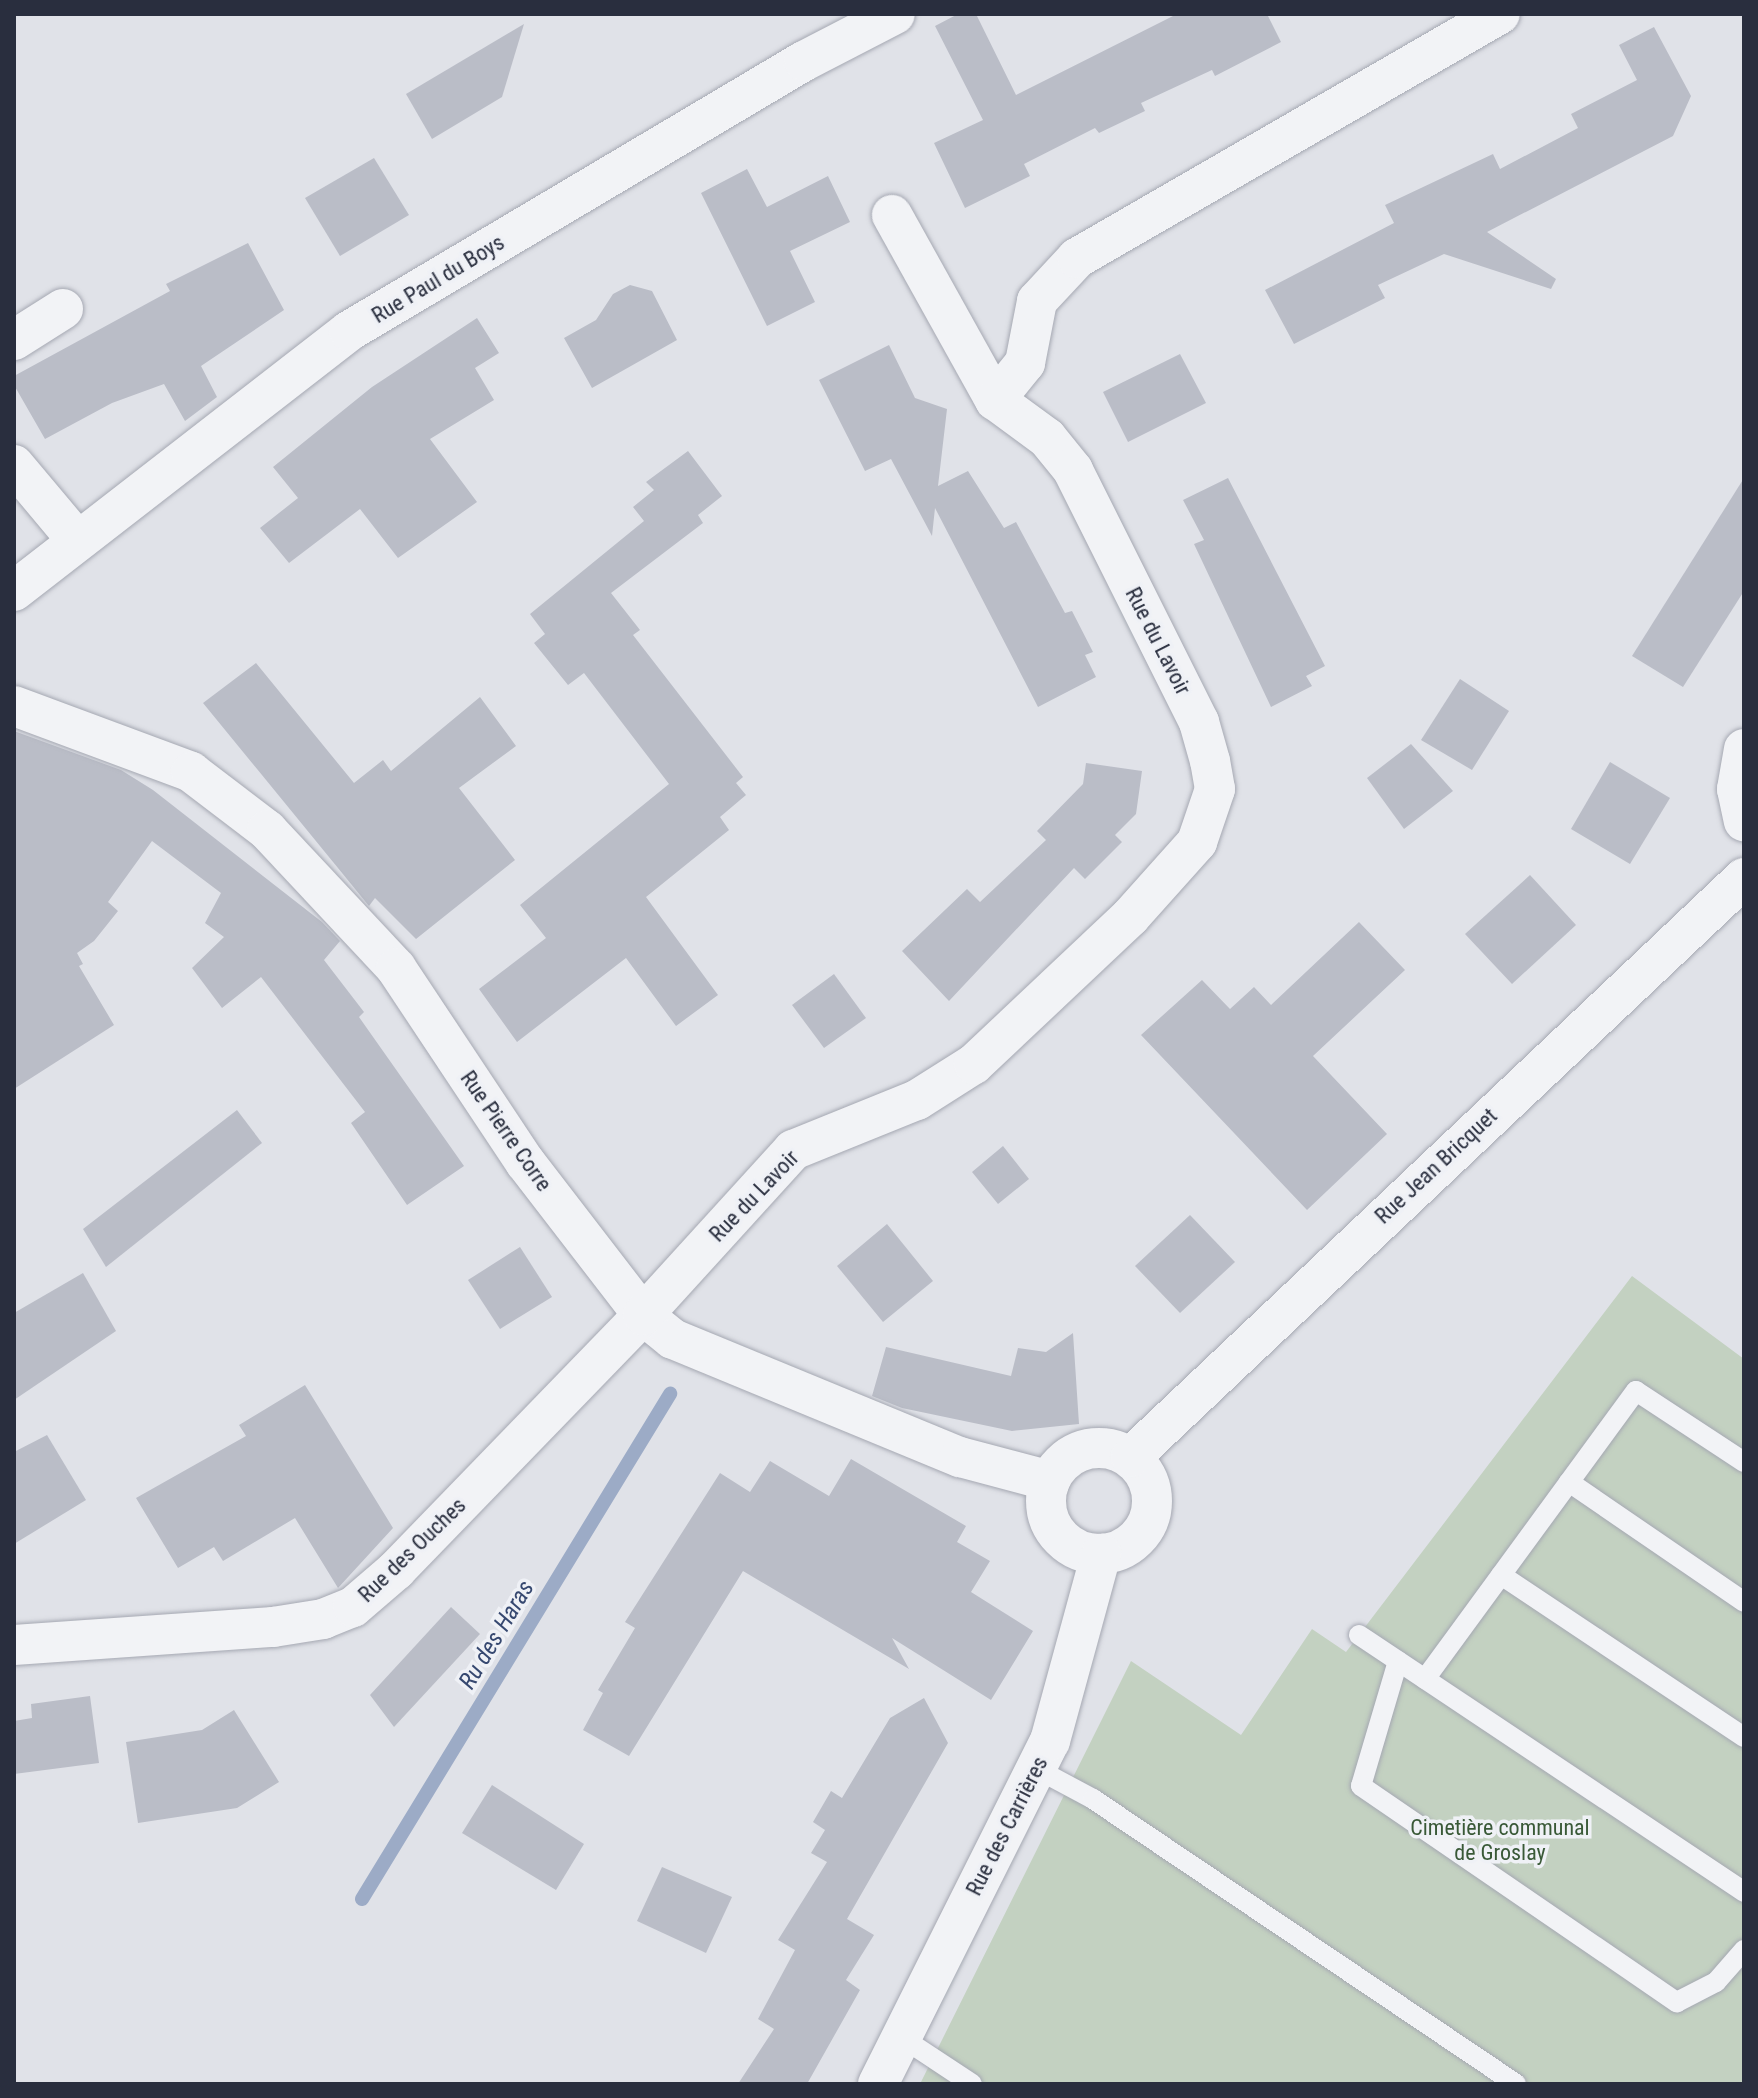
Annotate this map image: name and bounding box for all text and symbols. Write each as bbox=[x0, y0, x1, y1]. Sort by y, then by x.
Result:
street label: Rue Paul du Boys bbox=[367, 229, 509, 329]
street label: Rue du Lavoir bbox=[1120, 583, 1196, 699]
street label: Rue Pierre Corre bbox=[455, 1066, 557, 1196]
street label: Rue Jean Bricquet bbox=[1369, 1103, 1503, 1229]
street label: Rue du Lavoir bbox=[704, 1145, 804, 1247]
street label: Rue des Ouches bbox=[353, 1492, 471, 1608]
water label: Ru des Haras bbox=[453, 1575, 541, 1695]
street label: Rue des Carrières bbox=[961, 1752, 1053, 1900]
park label: Cimetière communal de Groslay bbox=[1410, 1814, 1590, 1866]

